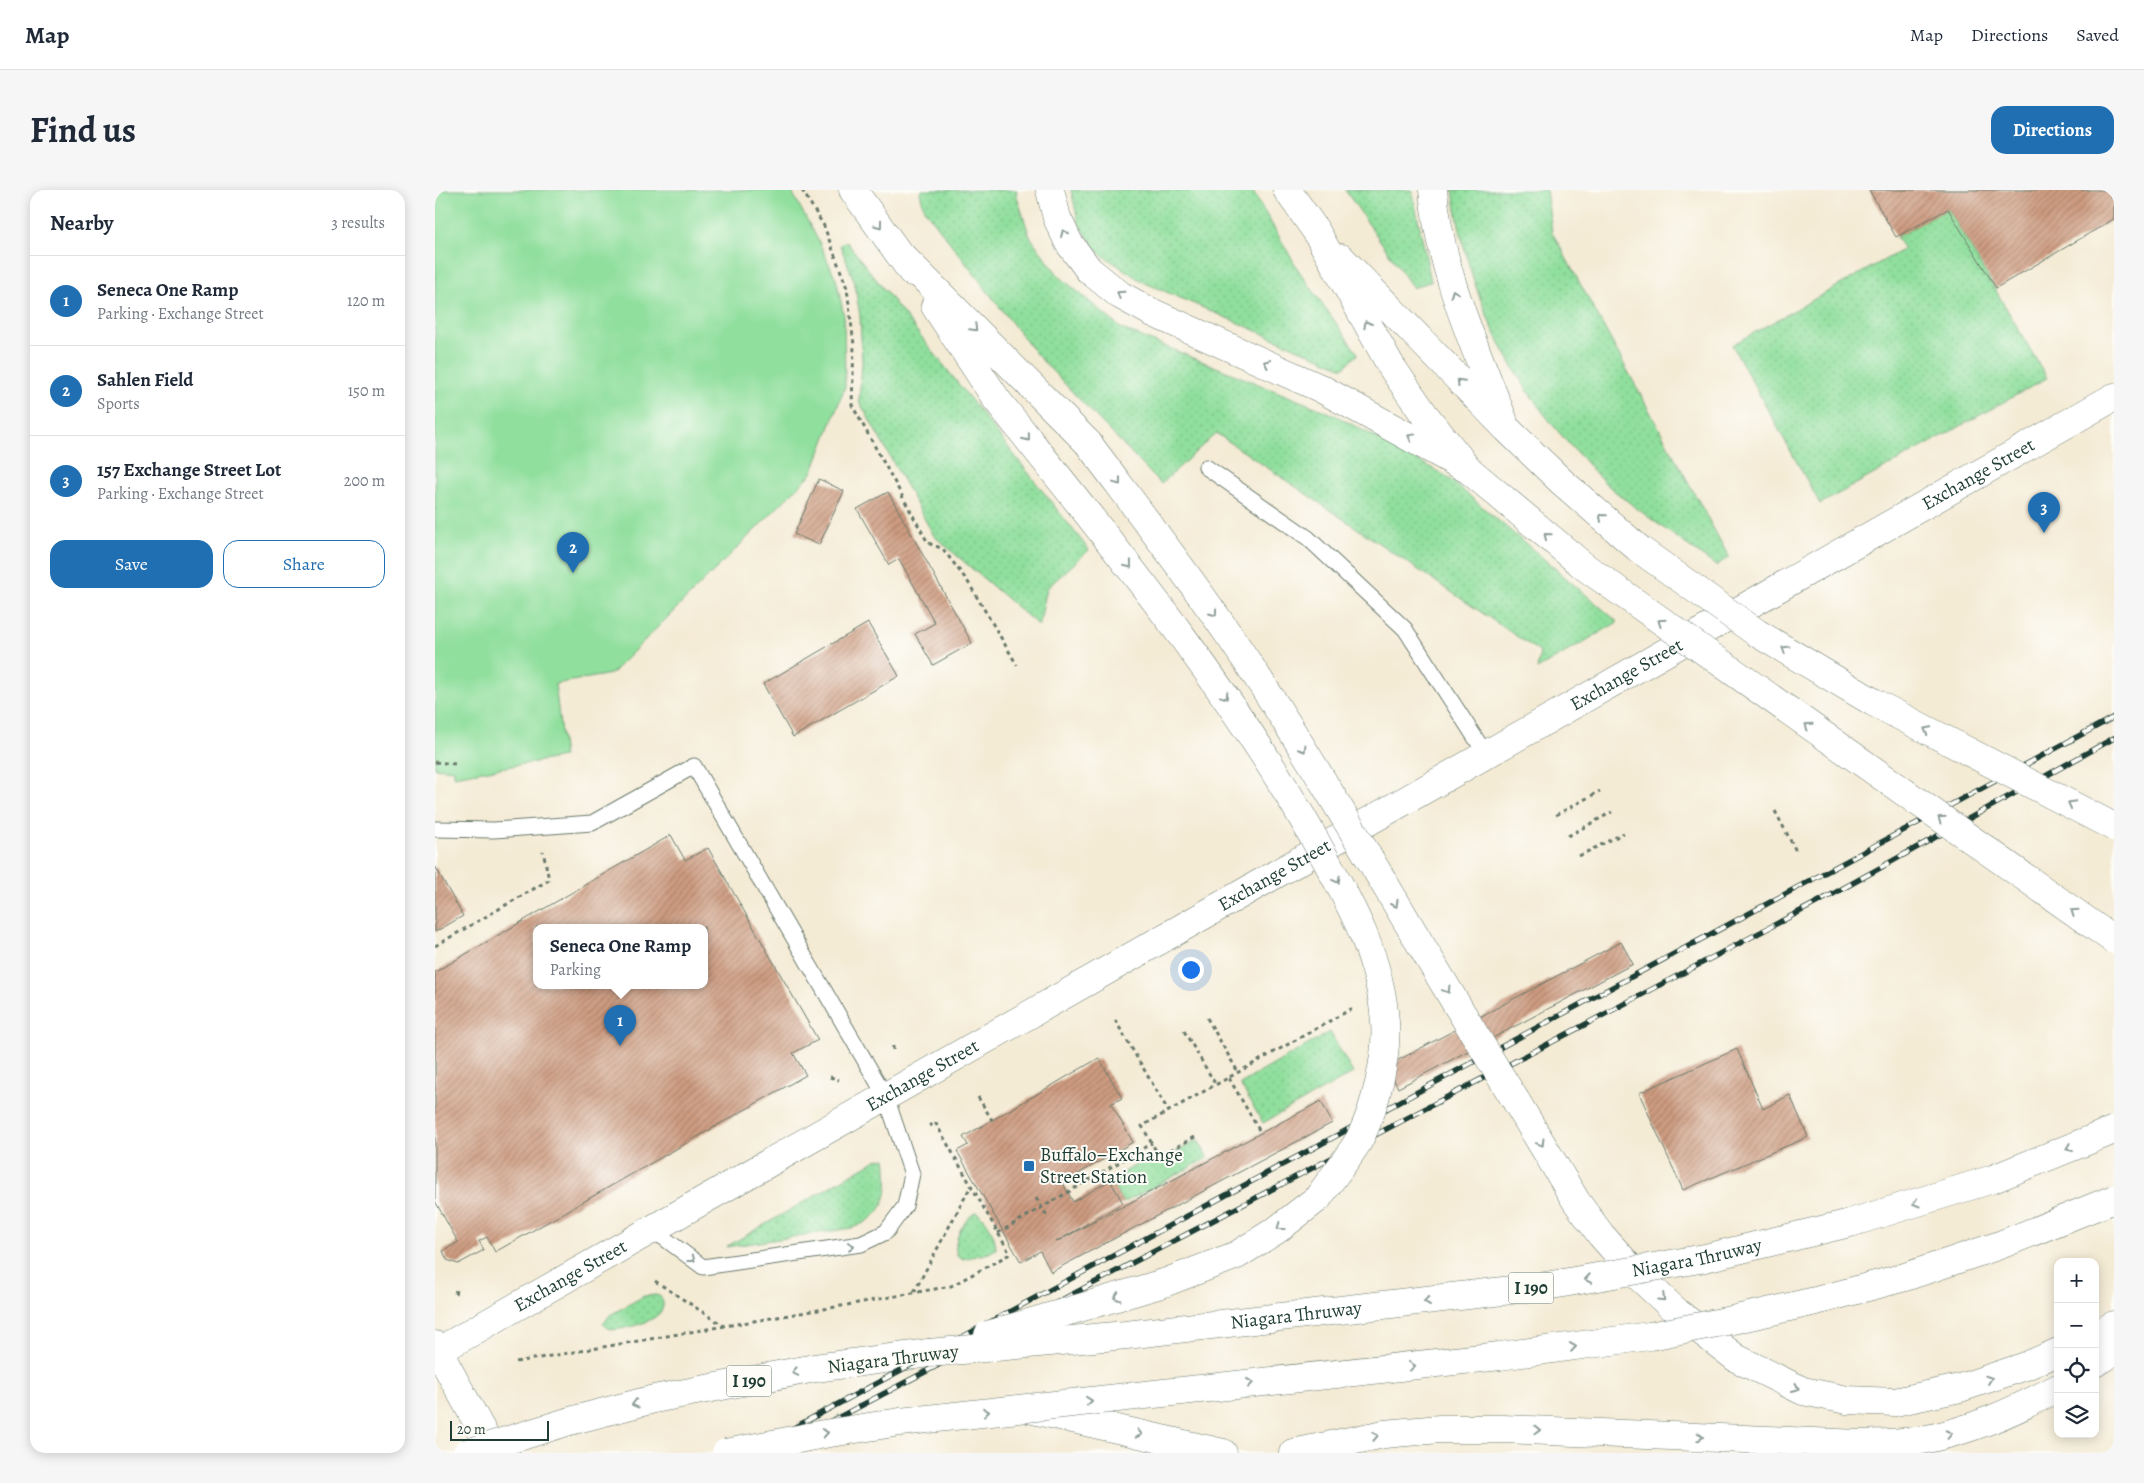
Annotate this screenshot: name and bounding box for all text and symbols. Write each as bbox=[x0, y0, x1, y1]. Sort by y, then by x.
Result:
text: Map bbox=[25, 19, 69, 51]
text: Map bbox=[1910, 23, 1943, 47]
text: Directions bbox=[1971, 23, 2048, 47]
text: Saved bbox=[2076, 23, 2119, 47]
text: Find us bbox=[30, 106, 136, 154]
button: Directions bbox=[1991, 106, 2114, 154]
text: Nearby bbox=[50, 209, 113, 237]
text: 3 results bbox=[331, 212, 385, 234]
one-way arrow bbox=[873, 219, 882, 229]
one-way arrow bbox=[1061, 229, 1071, 238]
text: Seneca One Ramp bbox=[97, 277, 238, 303]
one-way arrow bbox=[1450, 289, 1461, 298]
text: 1 bbox=[63, 290, 69, 312]
text: 120 m bbox=[347, 290, 385, 312]
one-way arrow bbox=[1116, 291, 1126, 300]
text: Parking · Exchange Street bbox=[97, 303, 264, 325]
one-way arrow bbox=[1364, 320, 1374, 329]
one-way arrow bbox=[968, 322, 977, 331]
one-way arrow bbox=[1263, 359, 1272, 370]
text: Sahlen Field bbox=[97, 367, 193, 393]
one-way arrow bbox=[1457, 379, 1466, 388]
text: 2 bbox=[62, 380, 70, 402]
text: 150 m bbox=[348, 380, 385, 402]
text: Sports bbox=[97, 393, 140, 415]
one-way arrow bbox=[1022, 432, 1030, 441]
street label: Exchange Street bbox=[1917, 432, 2040, 517]
one-way arrow bbox=[1408, 434, 1417, 444]
text: 157 Exchange Street Lot bbox=[97, 457, 281, 483]
text: 3 bbox=[63, 470, 69, 492]
text: 200 m bbox=[344, 470, 385, 492]
one-way arrow bbox=[1112, 476, 1120, 485]
text: Parking · Exchange Street bbox=[97, 483, 264, 505]
pin: 3 bbox=[2028, 492, 2060, 533]
one-way arrow bbox=[1599, 514, 1608, 523]
pin: 2 bbox=[557, 532, 589, 573]
one-way arrow bbox=[1544, 534, 1553, 542]
button: Save bbox=[50, 540, 213, 588]
button: Share bbox=[223, 540, 385, 588]
one-way arrow bbox=[1123, 559, 1131, 568]
one-way arrow bbox=[1208, 607, 1217, 617]
one-way arrow bbox=[1657, 619, 1667, 628]
street label: Exchange Street bbox=[1565, 632, 1688, 717]
one-way arrow bbox=[1782, 646, 1791, 656]
one-way arrow bbox=[1219, 691, 1228, 700]
one-way arrow bbox=[1805, 723, 1814, 731]
one-way arrow bbox=[1923, 726, 1932, 736]
one-way arrow bbox=[1297, 743, 1306, 753]
one-way arrow bbox=[2067, 800, 2076, 810]
one-way arrow bbox=[1937, 816, 1947, 825]
street label: Exchange Street bbox=[1213, 833, 1336, 917]
one-way arrow bbox=[1331, 874, 1341, 883]
one-way arrow bbox=[1389, 898, 1399, 907]
one-way arrow bbox=[2070, 909, 2080, 918]
popup bbox=[533, 924, 708, 989]
text: Seneca One Ramp bbox=[550, 933, 691, 959]
your location bbox=[1178, 957, 1204, 983]
text: Parking bbox=[550, 959, 601, 981]
one-way arrow bbox=[1441, 985, 1451, 994]
pin: 1 bbox=[604, 1005, 636, 1046]
street label: Exchange Street bbox=[861, 1033, 984, 1118]
one-way arrow bbox=[1534, 1138, 1544, 1147]
place label: Buffalo–Exchange Street Station bbox=[1040, 1142, 1183, 1190]
one-way arrow bbox=[2065, 1142, 2074, 1152]
marker: Buffalo–Exchange Street Station bbox=[1022, 1159, 1036, 1173]
one-way arrow bbox=[1912, 1197, 1921, 1207]
one-way arrow bbox=[1277, 1222, 1286, 1230]
street label: Niagara Thruway bbox=[1630, 1232, 1765, 1284]
street label: Exchange Street bbox=[509, 1233, 632, 1318]
one-way arrow bbox=[847, 1241, 855, 1252]
one-way arrow bbox=[686, 1253, 695, 1261]
map controls bbox=[2054, 1258, 2099, 1438]
button: + bbox=[2054, 1258, 2099, 1303]
road number: I 190 bbox=[1509, 1272, 1553, 1304]
one-way arrow bbox=[1583, 1273, 1592, 1284]
one-way arrow bbox=[1113, 1292, 1122, 1302]
one-way arrow bbox=[1656, 1292, 1665, 1301]
street label: Niagara Thruway bbox=[1229, 1295, 1364, 1336]
one-way arrow bbox=[1422, 1295, 1430, 1306]
button: − bbox=[2054, 1303, 2099, 1348]
street label: Niagara Thruway bbox=[826, 1338, 961, 1380]
one-way arrow bbox=[1570, 1342, 1578, 1353]
button: locate bbox=[2054, 1348, 2099, 1393]
one-way arrow bbox=[1408, 1361, 1416, 1372]
road number: I 190 bbox=[727, 1366, 771, 1396]
one-way arrow bbox=[790, 1367, 799, 1377]
one-way arrow bbox=[1984, 1375, 1992, 1385]
one-way arrow bbox=[1247, 1378, 1255, 1389]
one-way arrow bbox=[1791, 1381, 1800, 1392]
button: layers bbox=[2054, 1393, 2099, 1438]
one-way arrow bbox=[1085, 1396, 1093, 1407]
one-way arrow bbox=[631, 1398, 640, 1409]
one-way arrow bbox=[982, 1407, 990, 1418]
scale bar bbox=[450, 1418, 549, 1441]
text: 20 m bbox=[457, 1420, 486, 1439]
one-way arrow bbox=[1534, 1425, 1541, 1435]
one-way arrow bbox=[1135, 1428, 1143, 1439]
one-way arrow bbox=[821, 1429, 829, 1439]
one-way arrow bbox=[1944, 1429, 1953, 1440]
one-way arrow bbox=[1371, 1431, 1380, 1442]
one-way arrow bbox=[1696, 1432, 1704, 1442]

